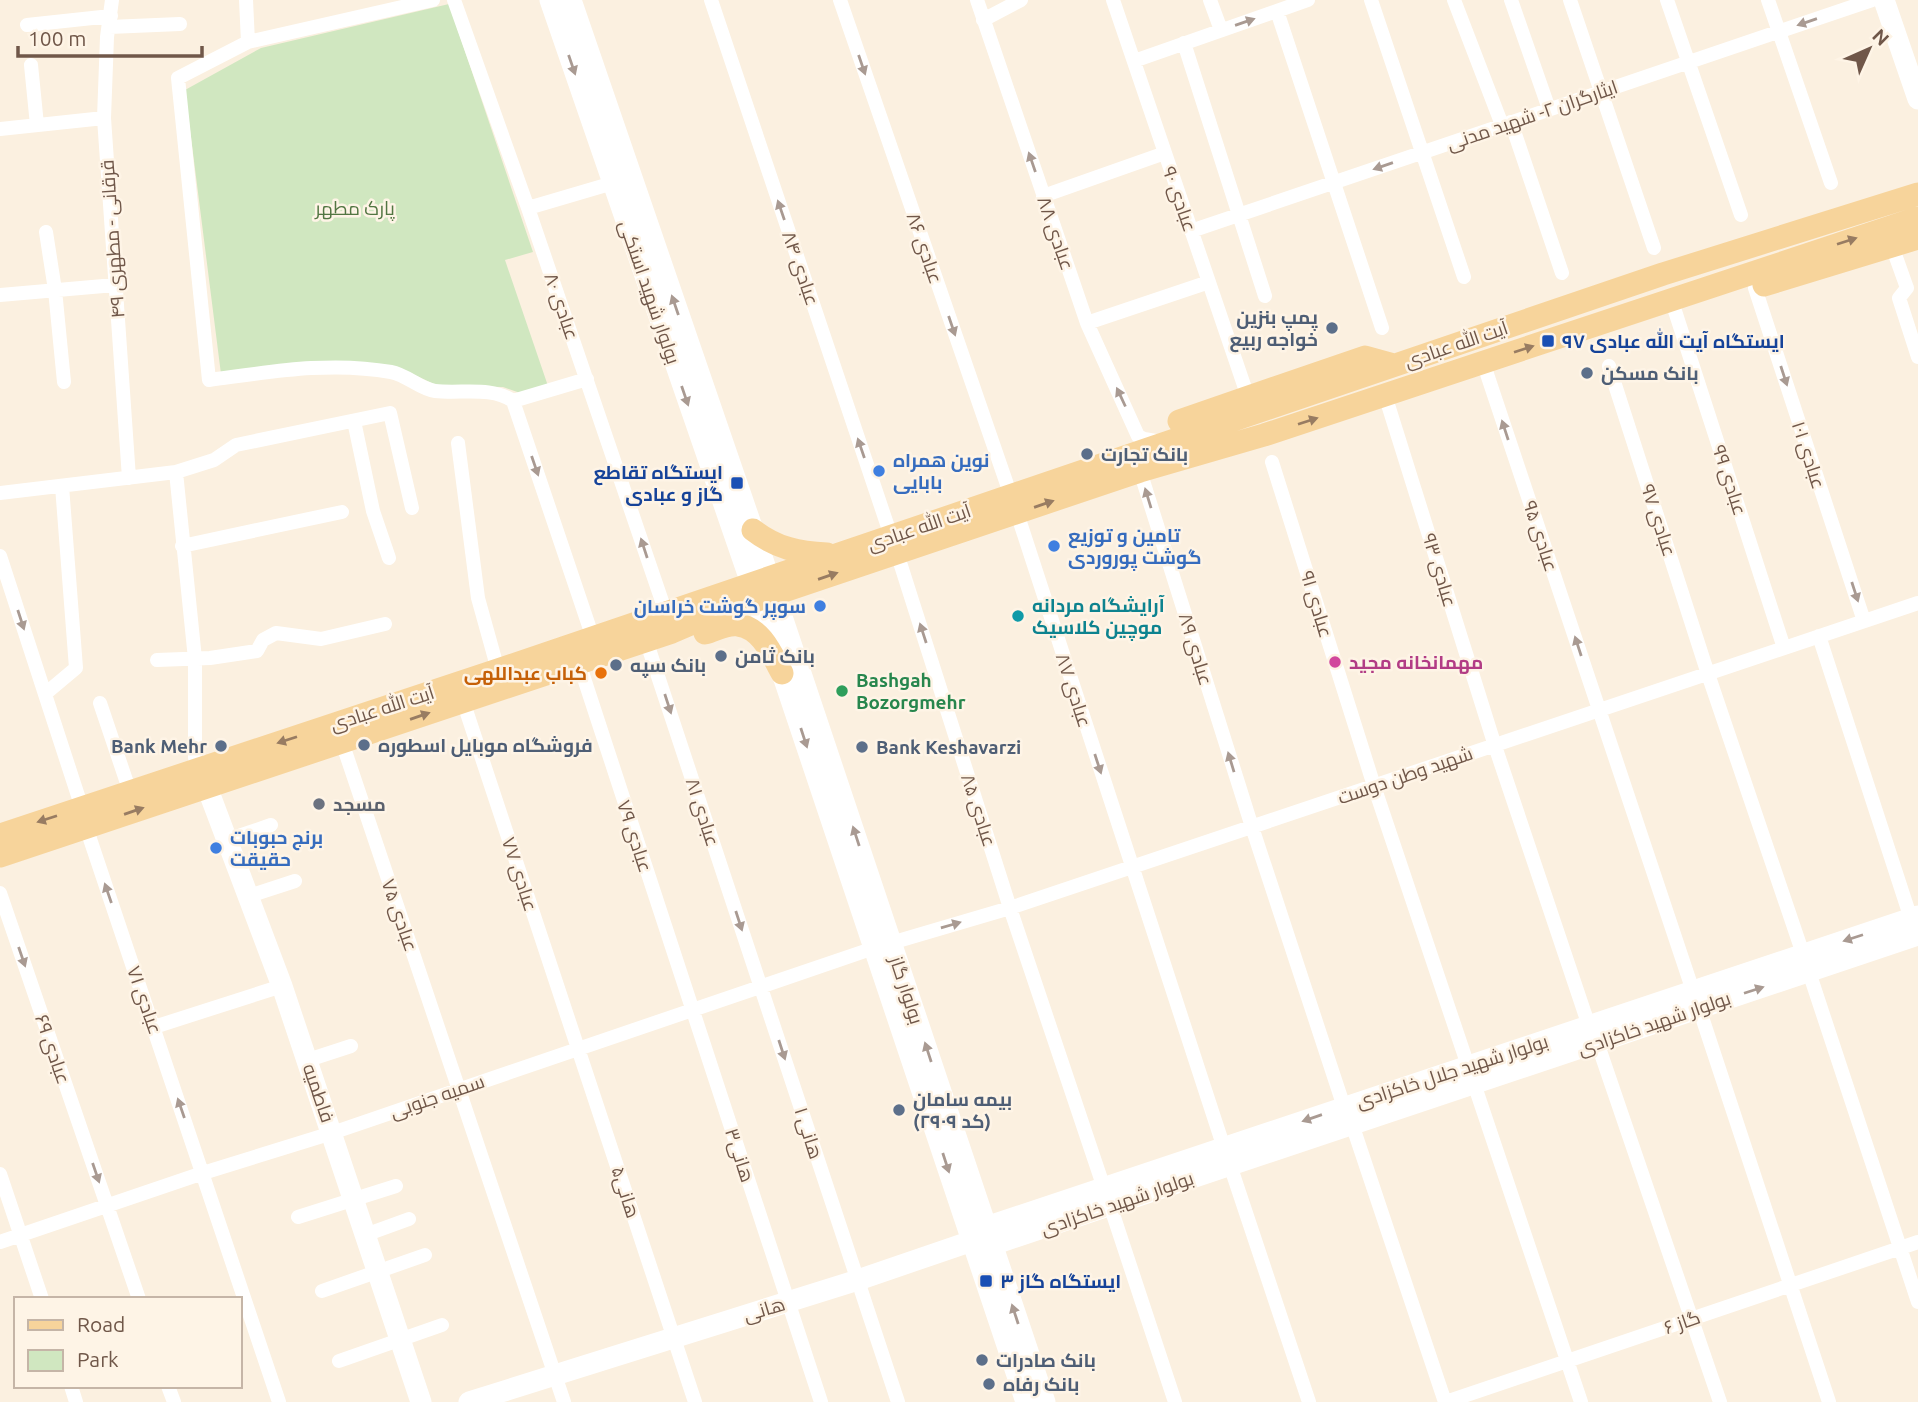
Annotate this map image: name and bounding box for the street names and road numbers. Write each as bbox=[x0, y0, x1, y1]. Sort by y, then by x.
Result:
street label: ایثارگران ۲- شهید مدنی bbox=[1444, 75, 1621, 156]
street label: قرقانی - مطهری ۴۹ bbox=[95, 159, 130, 319]
street label: عبادی ۹۰ bbox=[1158, 163, 1201, 235]
street label: عبادی ۸۸ bbox=[1032, 193, 1079, 273]
street label: عبادی ۸۶ bbox=[902, 209, 947, 287]
street label: بولوار شهید استکی bbox=[614, 217, 685, 367]
street label: عبادی ۸۴ bbox=[777, 228, 824, 309]
street label: عبادی ۸۰ bbox=[539, 270, 584, 343]
street label: آیت الله عبادی bbox=[1401, 315, 1511, 373]
street label: عبادی ۱۰۱ bbox=[1787, 419, 1830, 492]
street label: عبادی ۹۹ bbox=[1707, 442, 1752, 518]
street label: عبادی ۹۷ bbox=[1636, 481, 1681, 559]
street label: آیت الله عبادی bbox=[864, 498, 974, 556]
street label: عبادی ۹۵ bbox=[1518, 498, 1563, 575]
street label: عبادی ۹۳ bbox=[1417, 531, 1462, 610]
street label: عبادی ۹۱ bbox=[1295, 568, 1338, 640]
street label: عبادی ۸۹ bbox=[1174, 610, 1217, 688]
street label: عبادی ۸۷ bbox=[1051, 650, 1096, 730]
street label: آیت الله عبادی bbox=[327, 680, 437, 736]
street label: شهید وطن دوست bbox=[1335, 742, 1476, 809]
street label: عبادی ۸۵ bbox=[956, 771, 1001, 849]
street label: عبادی ۸۱ bbox=[681, 775, 724, 849]
street label: عبادی ۷۹ bbox=[612, 797, 657, 875]
street label: عبادی ۷۷ bbox=[497, 834, 542, 914]
street label: عبادی ۷۵ bbox=[376, 876, 423, 954]
street label: بولوار گاز bbox=[884, 952, 928, 1027]
street label: عبادی ۷۱ bbox=[122, 963, 167, 1037]
street label: بولوار شهید خاکزادی bbox=[1575, 987, 1734, 1060]
street label: عبادی ۶۹ bbox=[30, 1011, 75, 1087]
street label: بولوار شهید جلال خاکزادی bbox=[1353, 1030, 1551, 1113]
street label: فاطمیه bbox=[299, 1061, 339, 1125]
street label: سمیه جنوبی bbox=[387, 1070, 487, 1123]
street label: هانی ۱ bbox=[789, 1104, 828, 1162]
street label: هانی۳ bbox=[720, 1125, 759, 1185]
street label: هانی۵ bbox=[606, 1163, 645, 1221]
street label: بولوار شهید خاکزادی bbox=[1038, 1167, 1197, 1240]
street label: هانی bbox=[740, 1292, 788, 1327]
street label: گاز ۶ bbox=[1661, 1306, 1703, 1339]

